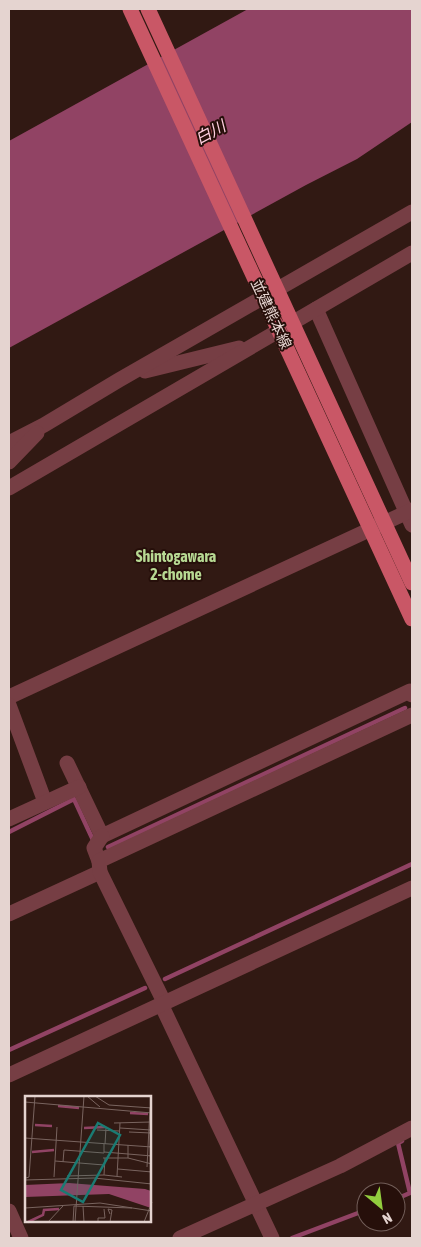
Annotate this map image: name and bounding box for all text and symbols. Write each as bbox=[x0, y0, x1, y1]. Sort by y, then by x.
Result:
water label: 白川 bbox=[192, 116, 230, 147]
street label: 並建熊本線 bbox=[248, 276, 295, 351]
district label: Shintogawara 2-chome bbox=[136, 547, 216, 583]
inset map bbox=[25, 1096, 151, 1222]
north arrow bbox=[356, 1182, 406, 1232]
text: N bbox=[380, 1209, 395, 1227]

